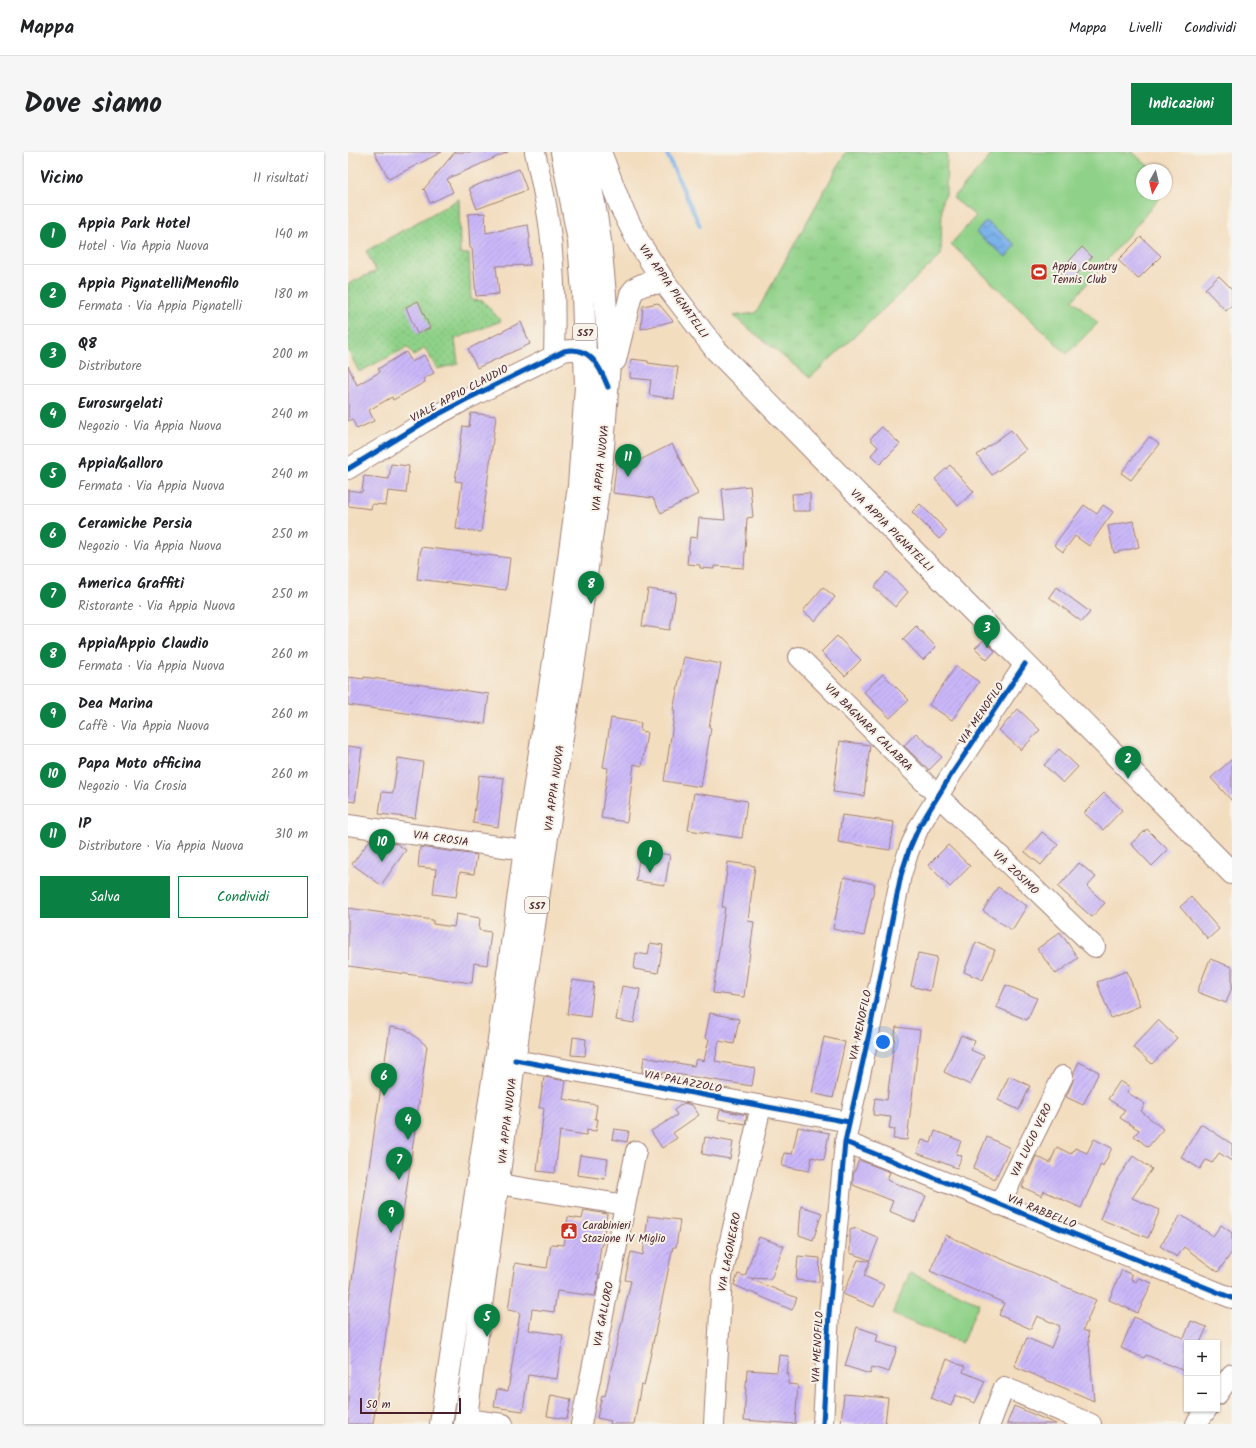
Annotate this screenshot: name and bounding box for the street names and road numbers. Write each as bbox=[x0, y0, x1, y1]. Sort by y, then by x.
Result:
street label: VIA APPIA PIGNATELLI bbox=[634, 241, 713, 342]
road number: SS7 bbox=[573, 324, 597, 340]
street label: VIALE APPIO CLAUDIO bbox=[407, 360, 512, 427]
street label: VIA APPIA NUOVA bbox=[588, 424, 615, 512]
street label: VIA APPIA PIGNATELLI bbox=[846, 485, 937, 576]
street label: VIA BAGNARA CALABRA bbox=[820, 679, 917, 776]
street label: VIA MENOFILO bbox=[954, 679, 1009, 748]
street label: VIA APPIA NUOVA bbox=[540, 744, 570, 832]
street label: VIA CROSIA bbox=[412, 826, 470, 852]
street label: VIA ZOSIMO bbox=[988, 846, 1043, 900]
road number: SS7 bbox=[525, 897, 549, 913]
street label: VIA MENOFILO bbox=[845, 988, 877, 1062]
street label: VIA PALAZZOLO bbox=[642, 1066, 723, 1098]
street label: VIA APPIA NUOVA bbox=[494, 1077, 522, 1165]
street label: VIA LUCIO VERO bbox=[1006, 1101, 1058, 1180]
street label: VIA RABBELLO bbox=[1005, 1190, 1079, 1234]
street label: VIA LAGONEGRO bbox=[713, 1211, 747, 1293]
street label: VIA GALLORO bbox=[589, 1280, 619, 1348]
street label: VIA MENOFILO bbox=[807, 1311, 829, 1383]

